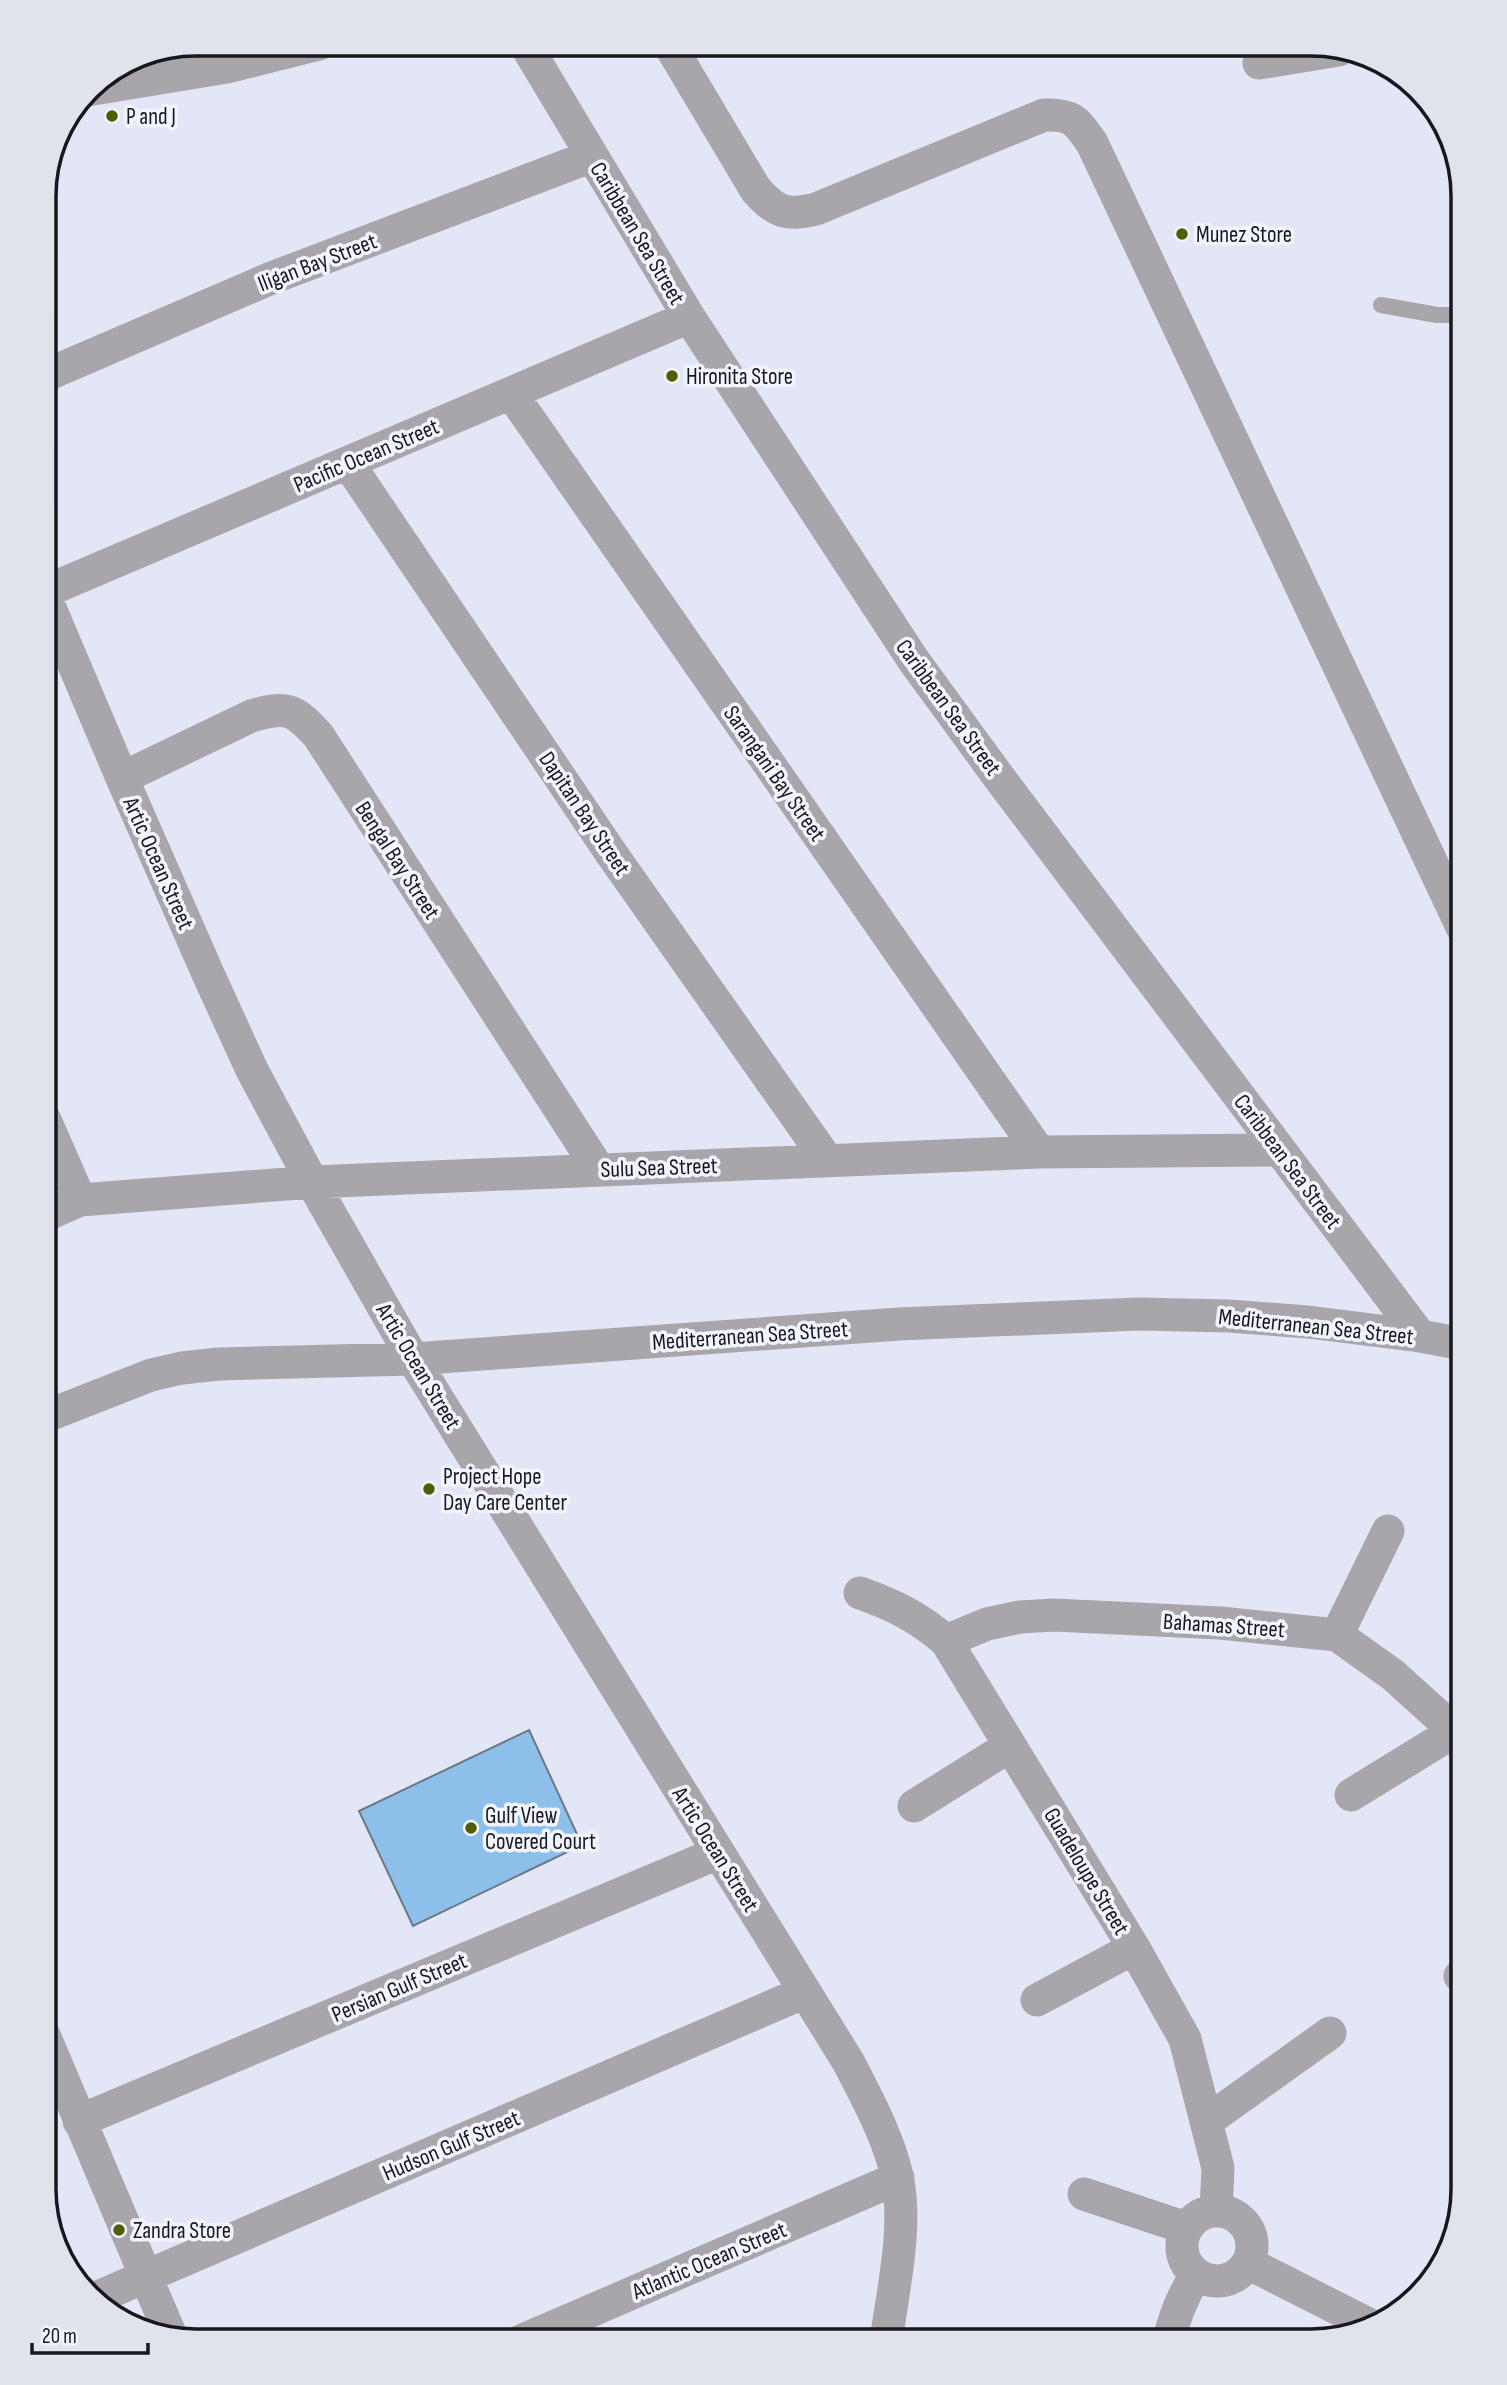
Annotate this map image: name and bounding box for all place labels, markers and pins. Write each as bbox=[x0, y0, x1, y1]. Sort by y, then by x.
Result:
place label: P and J bbox=[126, 103, 176, 131]
marker: P and J bbox=[104, 108, 120, 124]
place label: Munez Store bbox=[1196, 221, 1292, 249]
marker: Munez Store bbox=[1174, 226, 1190, 242]
place label: Hironita Store bbox=[686, 363, 793, 391]
marker: Hironita Store bbox=[664, 368, 680, 384]
place label: Project Hope Day Care Center bbox=[443, 1463, 567, 1517]
marker: Project Hope Day Care Center bbox=[421, 1481, 437, 1497]
place label: Gulf View Covered Court bbox=[485, 1802, 596, 1856]
marker: Gulf View Covered Court bbox=[463, 1820, 479, 1836]
place label: Zandra Store bbox=[133, 2217, 231, 2245]
marker: Zandra Store bbox=[111, 2222, 127, 2238]

